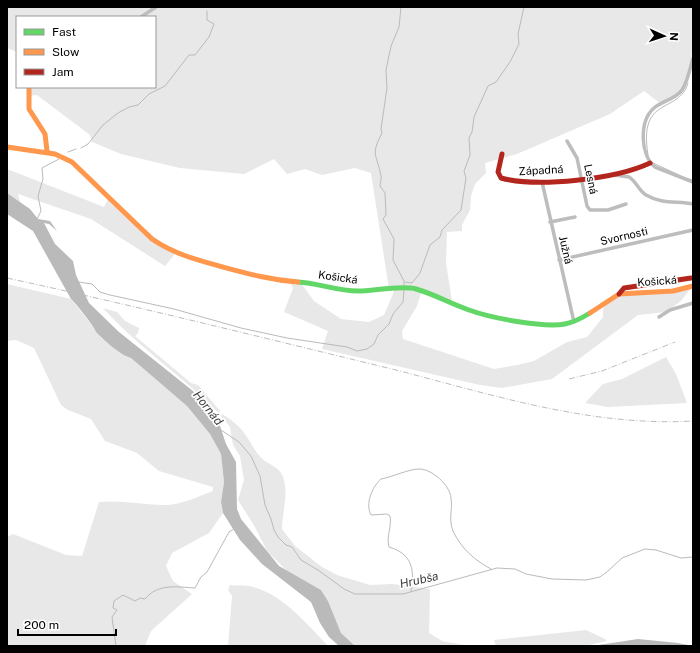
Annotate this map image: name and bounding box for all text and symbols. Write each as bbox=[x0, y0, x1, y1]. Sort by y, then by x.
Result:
legend bbox=[16, 16, 156, 88]
north arrow bbox=[644, 16, 684, 56]
text: Fast bbox=[52, 25, 77, 39]
text: N bbox=[668, 32, 680, 41]
text: Slow bbox=[52, 45, 80, 59]
text: Jam bbox=[52, 65, 74, 79]
street label: Západná bbox=[518, 163, 564, 177]
street label: Lesná bbox=[582, 163, 600, 195]
street label: Svornosti bbox=[599, 225, 649, 247]
street label: Južná bbox=[557, 235, 575, 265]
street label: Košická bbox=[318, 268, 358, 286]
street label: Košická bbox=[637, 274, 677, 288]
water label: Hornád bbox=[190, 388, 226, 428]
water label: Hrubša bbox=[398, 569, 440, 591]
scale bar bbox=[18, 611, 116, 637]
text: 200 m bbox=[24, 618, 59, 632]

